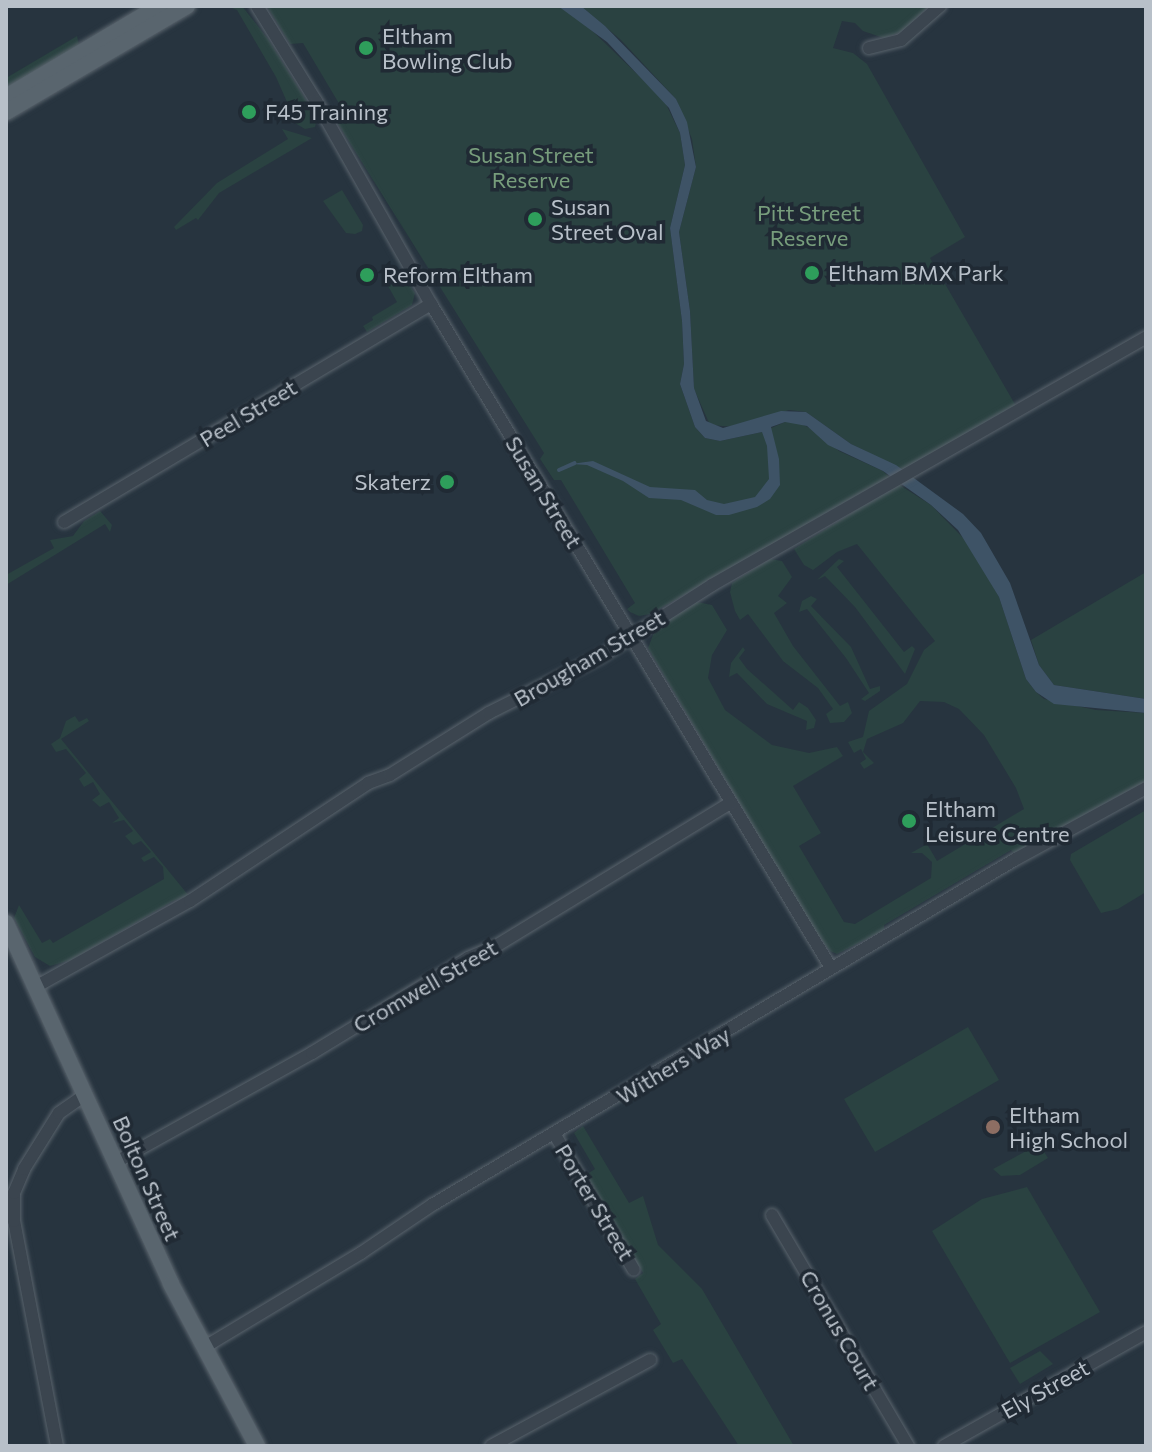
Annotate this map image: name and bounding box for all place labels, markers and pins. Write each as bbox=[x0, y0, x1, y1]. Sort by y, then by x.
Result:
place label: Eltham Bowling Club bbox=[382, 22, 513, 74]
marker: Eltham Bowling Club bbox=[357, 39, 375, 57]
place label: F45 Training bbox=[265, 99, 388, 125]
marker: F45 Training bbox=[240, 103, 258, 121]
place label: Susan Street Oval bbox=[551, 193, 664, 244]
marker: Susan Street Oval bbox=[526, 210, 544, 228]
place label: Eltham BMX Park bbox=[828, 260, 1004, 286]
place label: Reform Eltham bbox=[383, 262, 533, 288]
marker: Eltham BMX Park bbox=[803, 264, 821, 282]
marker: Reform Eltham bbox=[358, 266, 376, 284]
place label: Skaterz bbox=[354, 469, 431, 495]
marker: Skaterz bbox=[438, 473, 456, 491]
place label: Eltham Leisure Centre bbox=[925, 795, 1070, 846]
marker: Eltham Leisure Centre bbox=[900, 812, 918, 830]
place label: Eltham High School bbox=[1009, 1101, 1128, 1152]
marker: Eltham High School bbox=[984, 1118, 1002, 1136]

